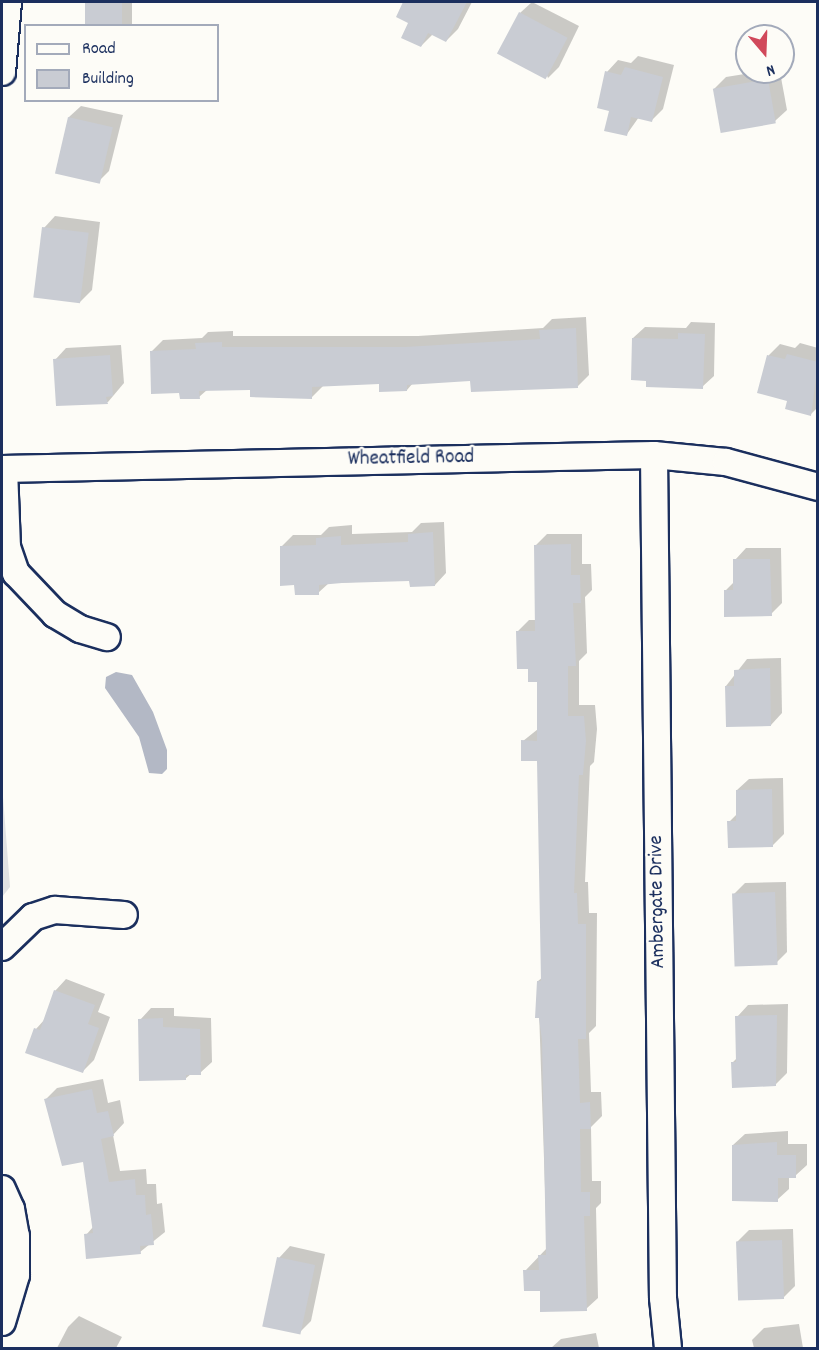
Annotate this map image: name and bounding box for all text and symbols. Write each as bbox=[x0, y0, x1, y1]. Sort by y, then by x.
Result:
legend bbox=[24, 24, 219, 102]
north arrow bbox=[735, 24, 795, 84]
text: Road bbox=[82, 37, 116, 62]
text: N bbox=[763, 57, 778, 82]
text: Building bbox=[82, 67, 134, 92]
street label: Wheatfield Road bbox=[348, 445, 474, 473]
street label: Ambergate Drive bbox=[644, 835, 672, 969]

